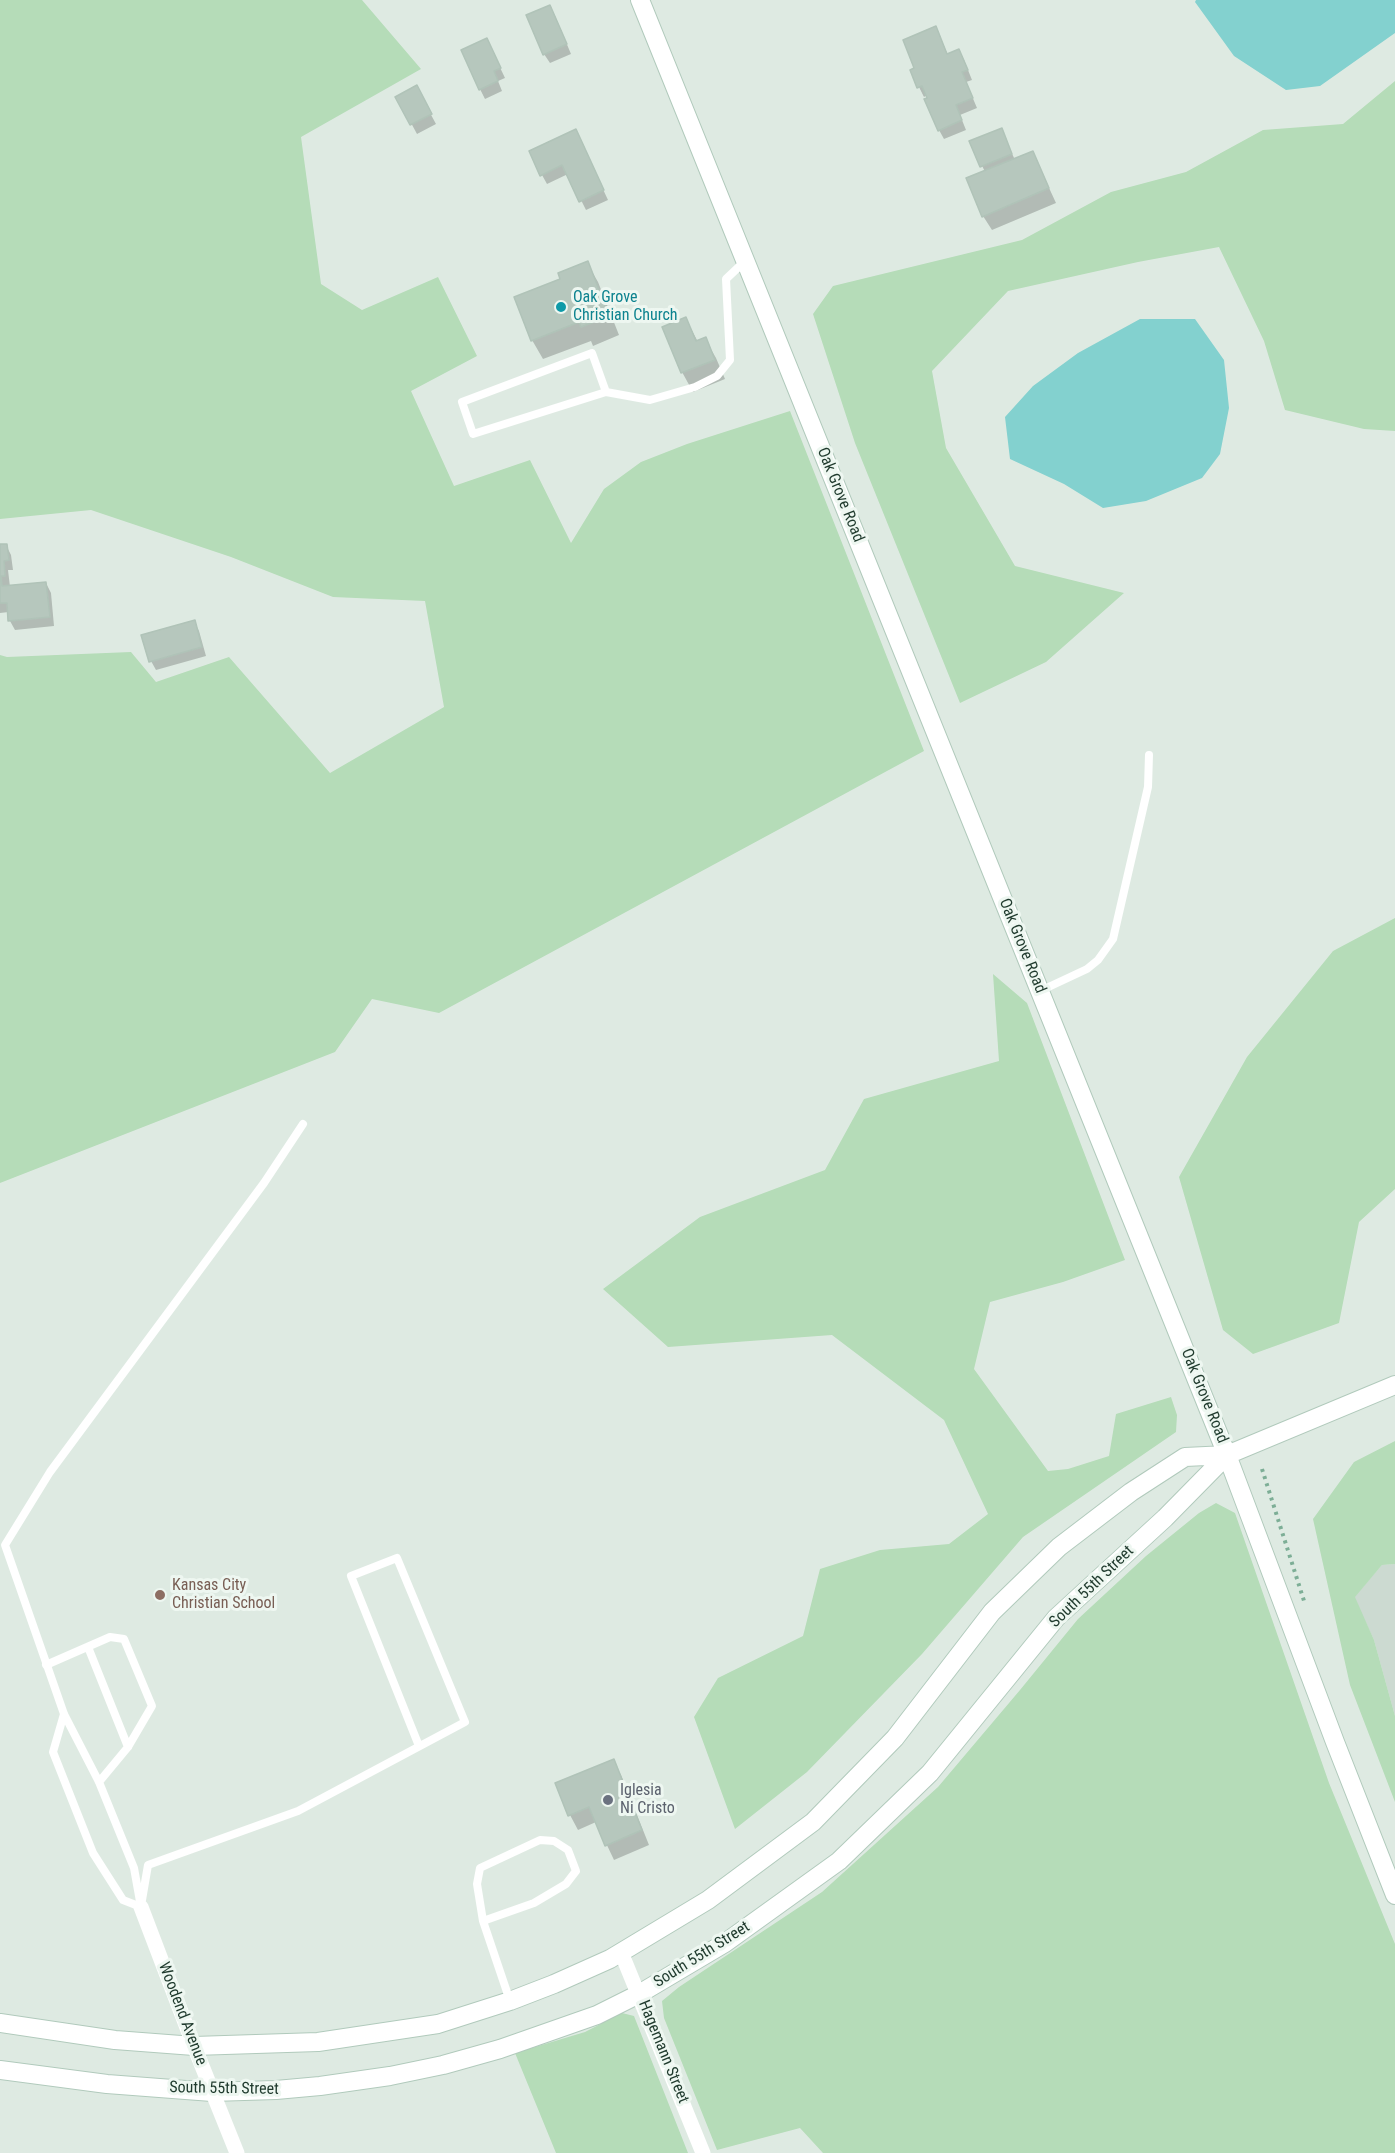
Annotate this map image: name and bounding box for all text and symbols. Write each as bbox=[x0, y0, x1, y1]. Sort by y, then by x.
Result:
place label: Oak Grove Christian Church bbox=[573, 288, 678, 326]
marker: Oak Grove Christian Church bbox=[554, 300, 568, 314]
street label: Oak Grove Road bbox=[812, 445, 868, 545]
street label: Oak Grove Road bbox=[994, 896, 1050, 996]
street label: Oak Grove Road bbox=[1176, 1346, 1232, 1446]
street label: South 55th Street bbox=[1046, 1542, 1138, 1632]
place label: Kansas City Christian School bbox=[172, 1576, 275, 1614]
marker: Kansas City Christian School bbox=[153, 1588, 167, 1602]
place label: Iglesia Ni Cristo bbox=[620, 1781, 675, 1819]
marker: Iglesia Ni Cristo bbox=[601, 1793, 615, 1807]
street label: South 55th Street bbox=[650, 1918, 754, 1992]
street label: Woodend Avenue bbox=[154, 1960, 210, 2068]
street label: Hagemann Street bbox=[634, 1998, 692, 2106]
street label: South 55th Street bbox=[169, 2078, 279, 2100]

